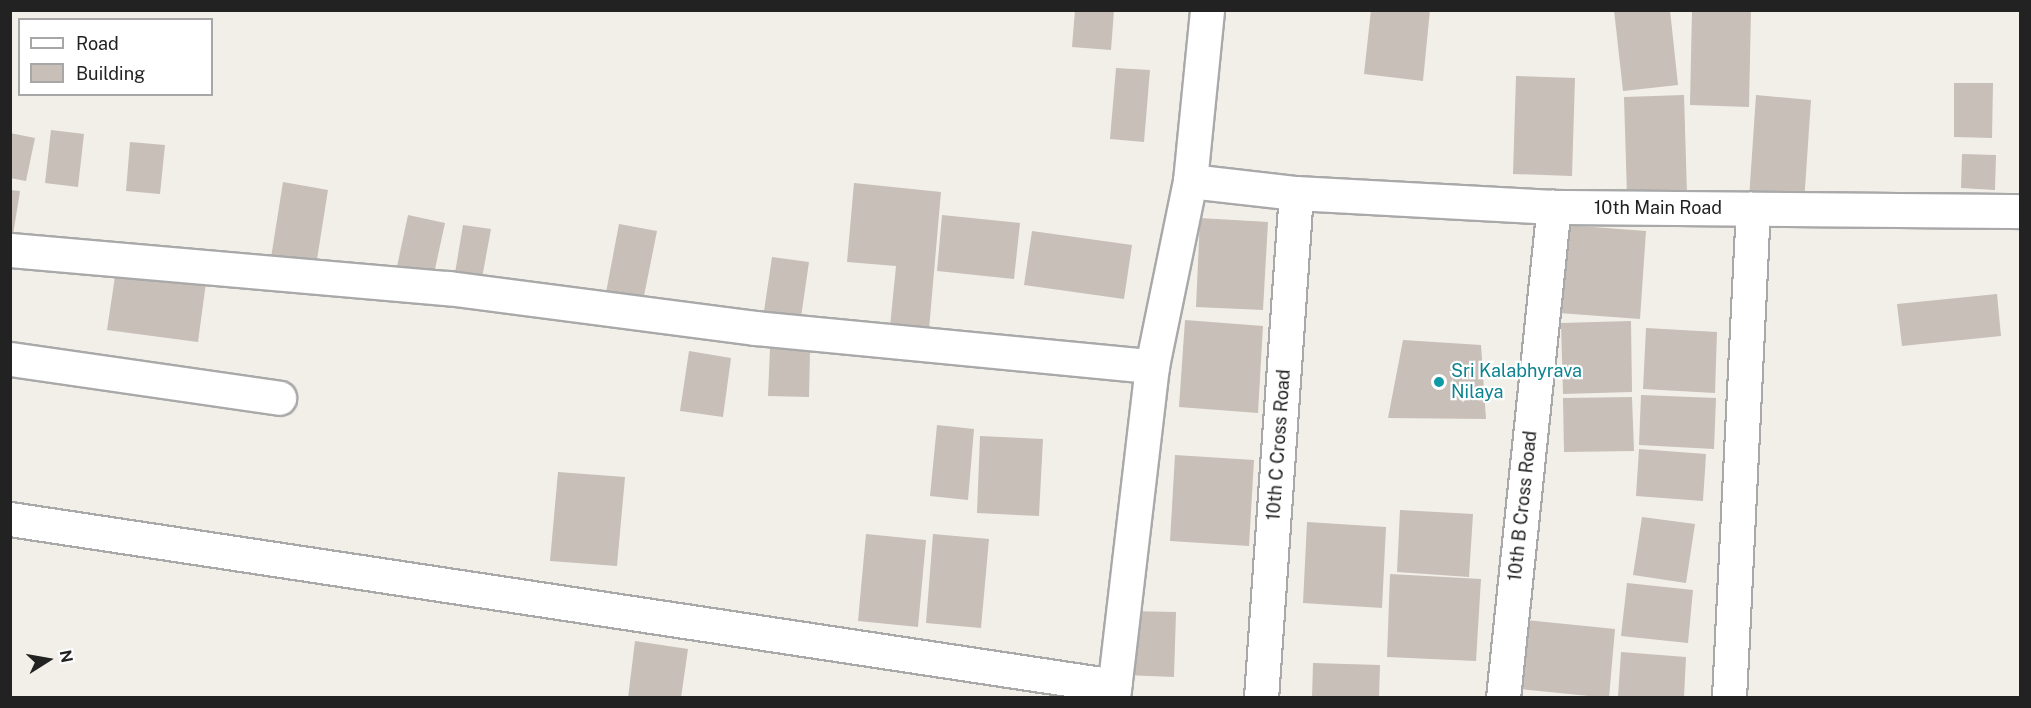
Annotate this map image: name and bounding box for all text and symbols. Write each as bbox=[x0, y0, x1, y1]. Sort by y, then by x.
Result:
legend bbox=[18, 18, 213, 96]
text: Road bbox=[76, 33, 119, 54]
text: Building bbox=[76, 63, 145, 84]
street label: 10th Main Road bbox=[1594, 197, 1722, 219]
place label: Sri Kalabhyrava Nilaya bbox=[1451, 361, 1582, 404]
street label: 10th C Cross Road bbox=[1263, 369, 1295, 521]
marker: Sri Kalabhyrava Nilaya bbox=[1432, 375, 1446, 389]
street label: 10th B Cross Road bbox=[1504, 430, 1542, 582]
north arrow bbox=[18, 630, 78, 690]
text: N bbox=[56, 649, 77, 664]

